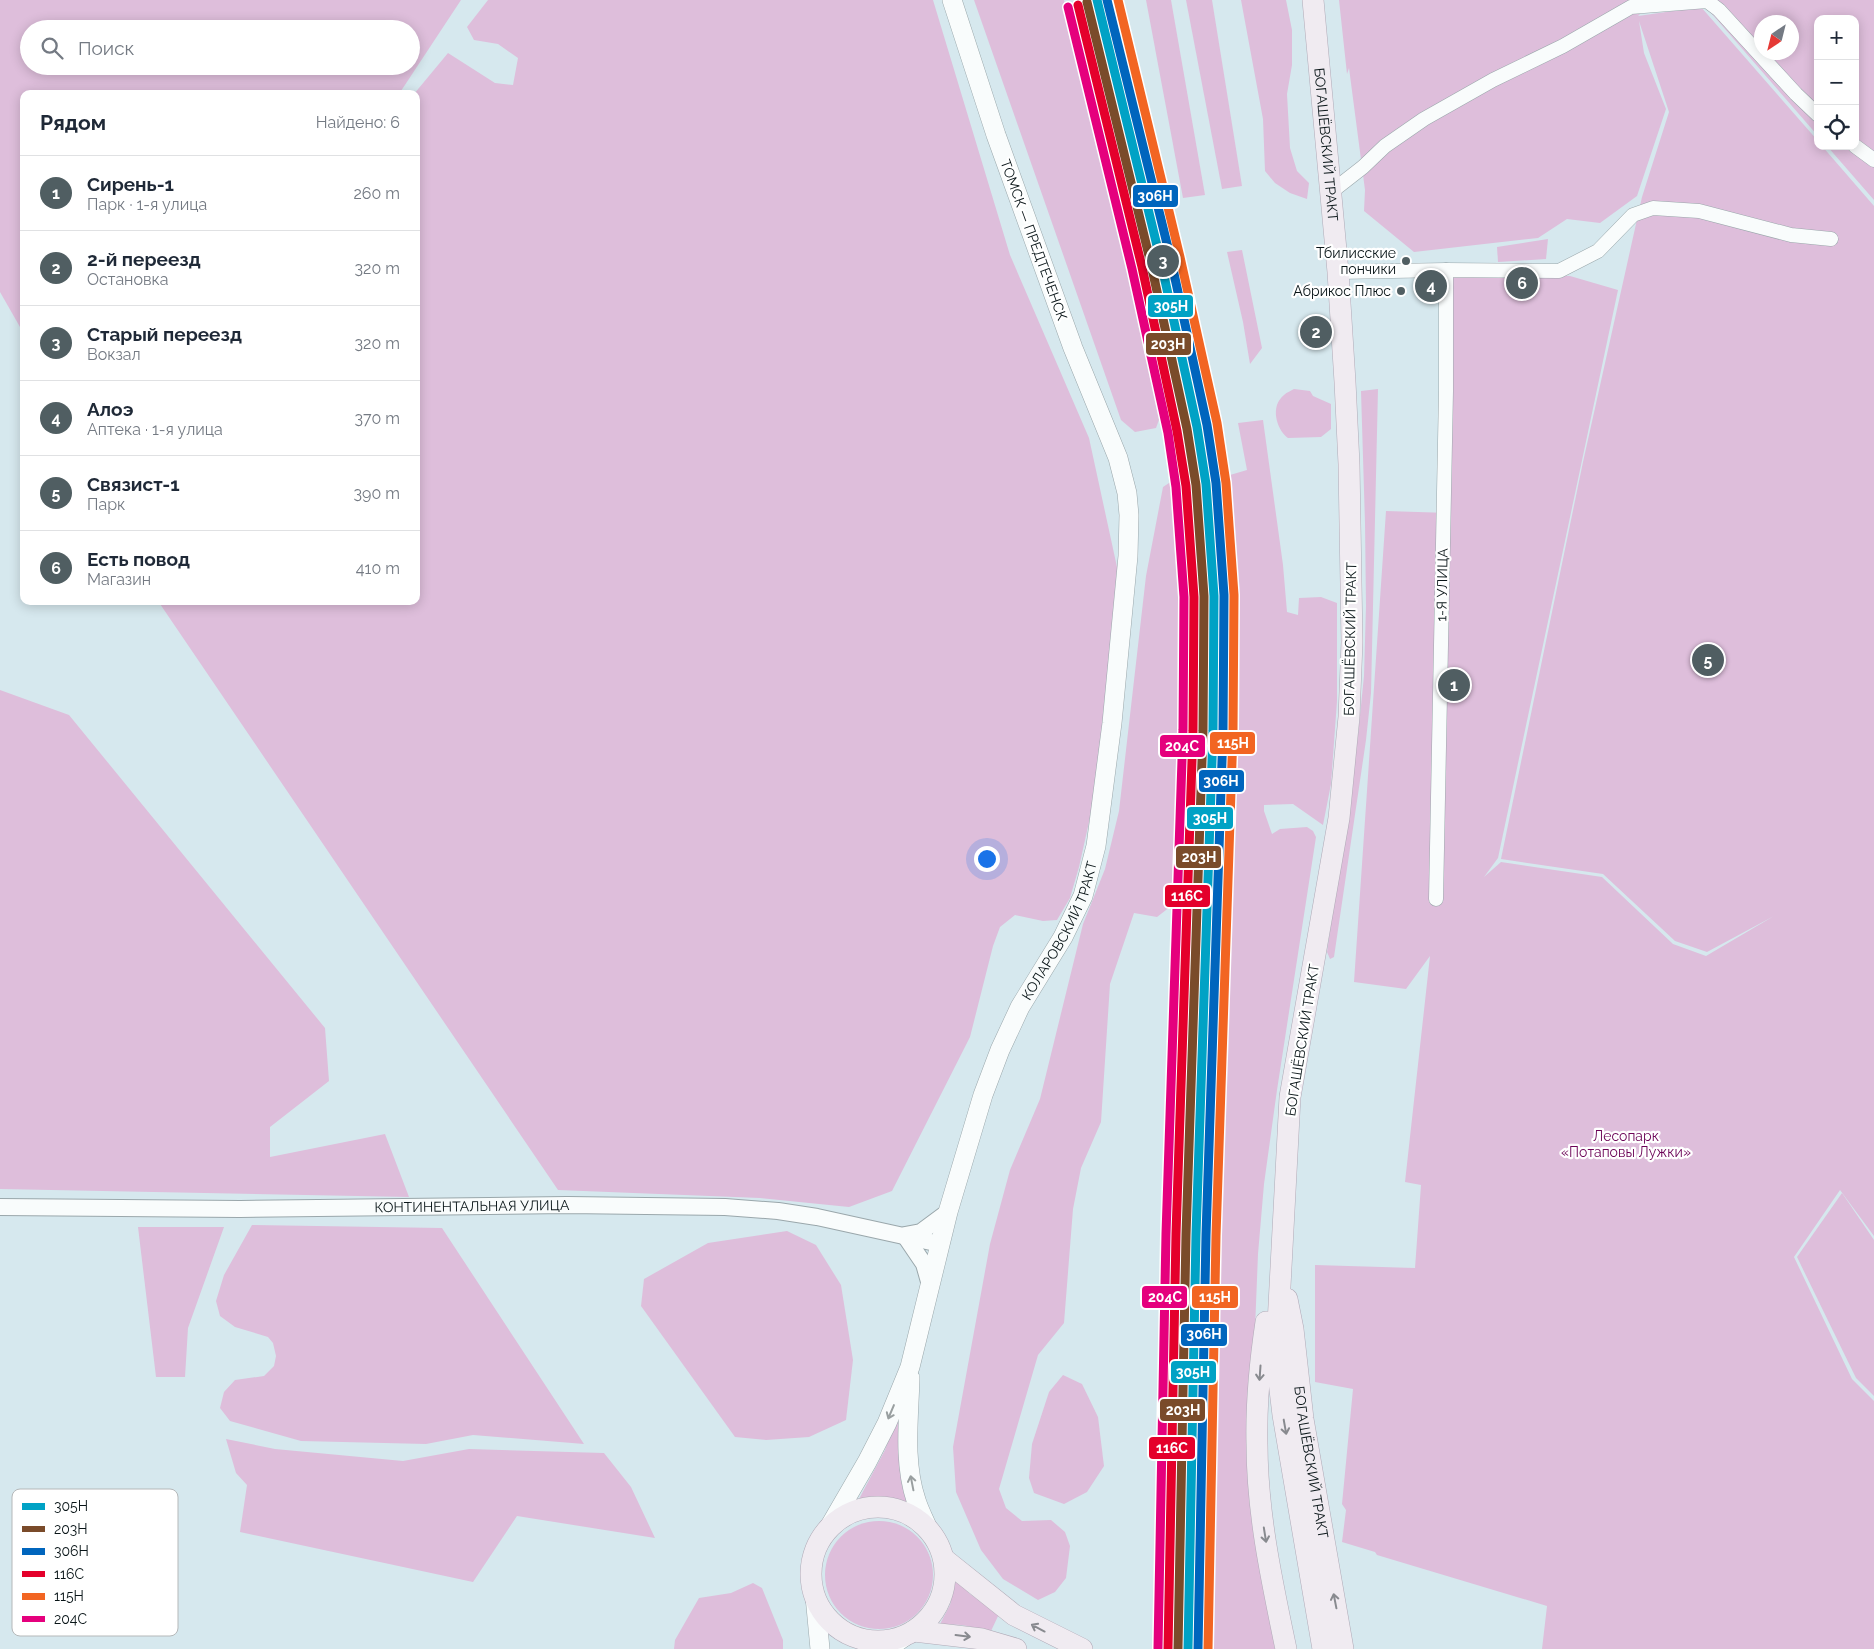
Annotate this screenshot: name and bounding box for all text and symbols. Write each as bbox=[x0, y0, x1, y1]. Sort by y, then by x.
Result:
north arrow bbox=[1754, 15, 1799, 60]
map controls bbox=[1814, 15, 1859, 150]
button: + bbox=[1814, 15, 1859, 60]
search box bbox=[20, 20, 420, 75]
icon: search bbox=[38, 34, 66, 62]
text: Поиск bbox=[78, 37, 134, 59]
button: − bbox=[1814, 60, 1859, 105]
street label: БОГАШЁВСКИЙ ТРАКТ bbox=[1311, 67, 1341, 222]
button: locate bbox=[1814, 105, 1859, 150]
text: Рядом bbox=[40, 110, 106, 135]
text: Найдено: 6 bbox=[316, 113, 400, 132]
street label: ТОМСК — ПРЕДТЕЧЕНСК bbox=[997, 157, 1071, 323]
text: Сирень-1 bbox=[87, 173, 174, 195]
text: 1 bbox=[52, 184, 60, 203]
text: 260 m bbox=[353, 184, 400, 203]
line badge: 306Н bbox=[1132, 184, 1179, 208]
text: 306Н bbox=[1137, 188, 1173, 204]
text: Парк · 1-я улица bbox=[87, 195, 207, 214]
pin: 3 bbox=[1147, 242, 1179, 280]
place label: Тбилисские пончики bbox=[1316, 245, 1396, 277]
text: 2-й переезд bbox=[87, 248, 201, 270]
marker: Тбилисские пончики bbox=[1400, 255, 1412, 267]
text: 2 bbox=[51, 259, 61, 278]
text: 320 m bbox=[355, 259, 400, 278]
pin: 6 bbox=[1506, 264, 1538, 302]
pin: 4 bbox=[1415, 267, 1447, 305]
text: Остановка bbox=[87, 270, 169, 289]
place label: Абрикос Плюс bbox=[1293, 283, 1391, 299]
marker: Абрикос Плюс bbox=[1395, 285, 1407, 297]
line badge: 305Н bbox=[1147, 294, 1194, 318]
text: 305Н bbox=[1154, 298, 1188, 314]
pin: 2 bbox=[1300, 313, 1332, 351]
text: Старый переезд bbox=[87, 323, 242, 345]
line badge: 203Н bbox=[1145, 332, 1192, 356]
text: 3 bbox=[52, 334, 60, 353]
text: 320 m bbox=[355, 334, 400, 353]
text: 203Н bbox=[1151, 336, 1185, 352]
text: Вокзал bbox=[87, 345, 141, 364]
text: Алоэ bbox=[87, 398, 134, 420]
text: 4 bbox=[51, 409, 61, 428]
text: 370 m bbox=[354, 409, 400, 428]
text: Аптека · 1-я улица bbox=[87, 420, 223, 439]
text: Связист-1 bbox=[87, 473, 180, 495]
text: 5 bbox=[52, 484, 60, 503]
text: 390 m bbox=[354, 484, 400, 503]
text: Парк bbox=[87, 495, 125, 514]
text: Есть повод bbox=[87, 548, 190, 570]
street label: 1-Я УЛИЦА bbox=[1433, 548, 1451, 622]
text: 6 bbox=[51, 559, 61, 578]
text: 410 m bbox=[356, 559, 400, 578]
street label: БОГАШЁВСКИЙ ТРАКТ bbox=[1339, 561, 1359, 716]
text: Магазин bbox=[87, 570, 151, 589]
pin: 5 bbox=[1692, 641, 1724, 679]
pin: 1 bbox=[1438, 666, 1470, 704]
line badge: 115Н bbox=[1209, 731, 1256, 755]
line badge: 204С bbox=[1159, 734, 1206, 758]
text: 115Н bbox=[1217, 735, 1249, 751]
text: 204С bbox=[1165, 738, 1199, 754]
line badge: 306Н bbox=[1198, 769, 1245, 793]
text: 306Н bbox=[1203, 773, 1239, 789]
line badge: 305Н bbox=[1186, 806, 1234, 830]
text: 305Н bbox=[1193, 810, 1227, 826]
line badge: 203Н bbox=[1175, 845, 1222, 869]
your location bbox=[974, 846, 1000, 872]
text: 203Н bbox=[1182, 849, 1216, 865]
street label: КОЛАРОВСКИЙ ТРАКТ bbox=[1018, 859, 1100, 1003]
line badge: 116С bbox=[1164, 884, 1211, 908]
text: 116С bbox=[1171, 888, 1203, 904]
street label: БОГАШЁВСКИЙ ТРАКТ bbox=[1280, 962, 1322, 1117]
park label: Лесопарк «Потаповы Лужки» bbox=[1561, 1128, 1691, 1160]
street label: КОНТИНЕНТАЛЬНАЯ УЛИЦА bbox=[374, 1197, 570, 1215]
line badge: 204С bbox=[1141, 1285, 1188, 1309]
line badge: 115Н bbox=[1191, 1285, 1239, 1309]
text: 204С bbox=[1148, 1289, 1182, 1305]
text: 115Н bbox=[1199, 1289, 1231, 1305]
line badge: 306Н bbox=[1180, 1323, 1228, 1347]
text: 306Н bbox=[1186, 1326, 1222, 1342]
line badge: 305Н bbox=[1170, 1360, 1217, 1384]
text: 305Н bbox=[1176, 1364, 1210, 1380]
one-way arrow bbox=[1256, 1364, 1265, 1380]
street label: БОГАШЁВСКИЙ ТРАКТ bbox=[1291, 1385, 1332, 1540]
line badge: 203Н bbox=[1159, 1398, 1206, 1422]
text: 203Н bbox=[1166, 1402, 1200, 1418]
one-way arrow bbox=[886, 1404, 896, 1419]
one-way arrow bbox=[1280, 1419, 1290, 1435]
line badge: 116С bbox=[1148, 1436, 1196, 1460]
text: 116С bbox=[1156, 1440, 1188, 1456]
one-way arrow bbox=[907, 1475, 916, 1491]
legend bbox=[12, 1489, 178, 1636]
text: 305Н bbox=[54, 1498, 88, 1514]
text: 203Н bbox=[54, 1521, 88, 1537]
one-way arrow bbox=[1260, 1526, 1270, 1542]
text: 306Н bbox=[54, 1543, 89, 1559]
text: 116С bbox=[54, 1566, 84, 1582]
text: 115Н bbox=[54, 1588, 84, 1604]
one-way arrow bbox=[1329, 1593, 1339, 1609]
text: 204С bbox=[54, 1611, 88, 1627]
one-way arrow bbox=[1031, 1623, 1046, 1632]
one-way arrow bbox=[954, 1631, 970, 1641]

